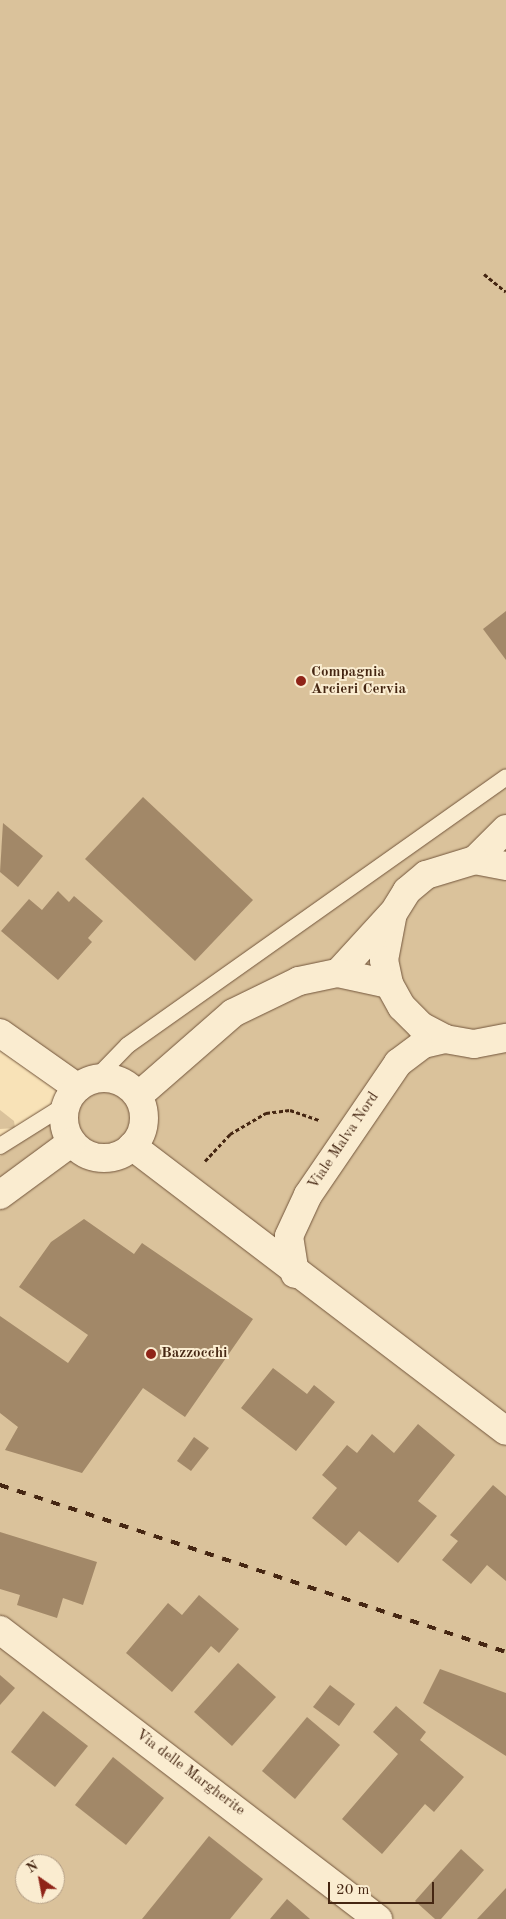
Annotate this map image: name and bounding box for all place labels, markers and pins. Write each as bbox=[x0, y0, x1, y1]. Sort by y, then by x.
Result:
place label: Compagnia Arcieri Cervia bbox=[311, 663, 406, 698]
marker: Compagnia Arcieri Cervia bbox=[295, 675, 307, 687]
place label: Bazzocchi bbox=[161, 1345, 228, 1363]
marker: Bazzocchi bbox=[145, 1348, 157, 1360]

